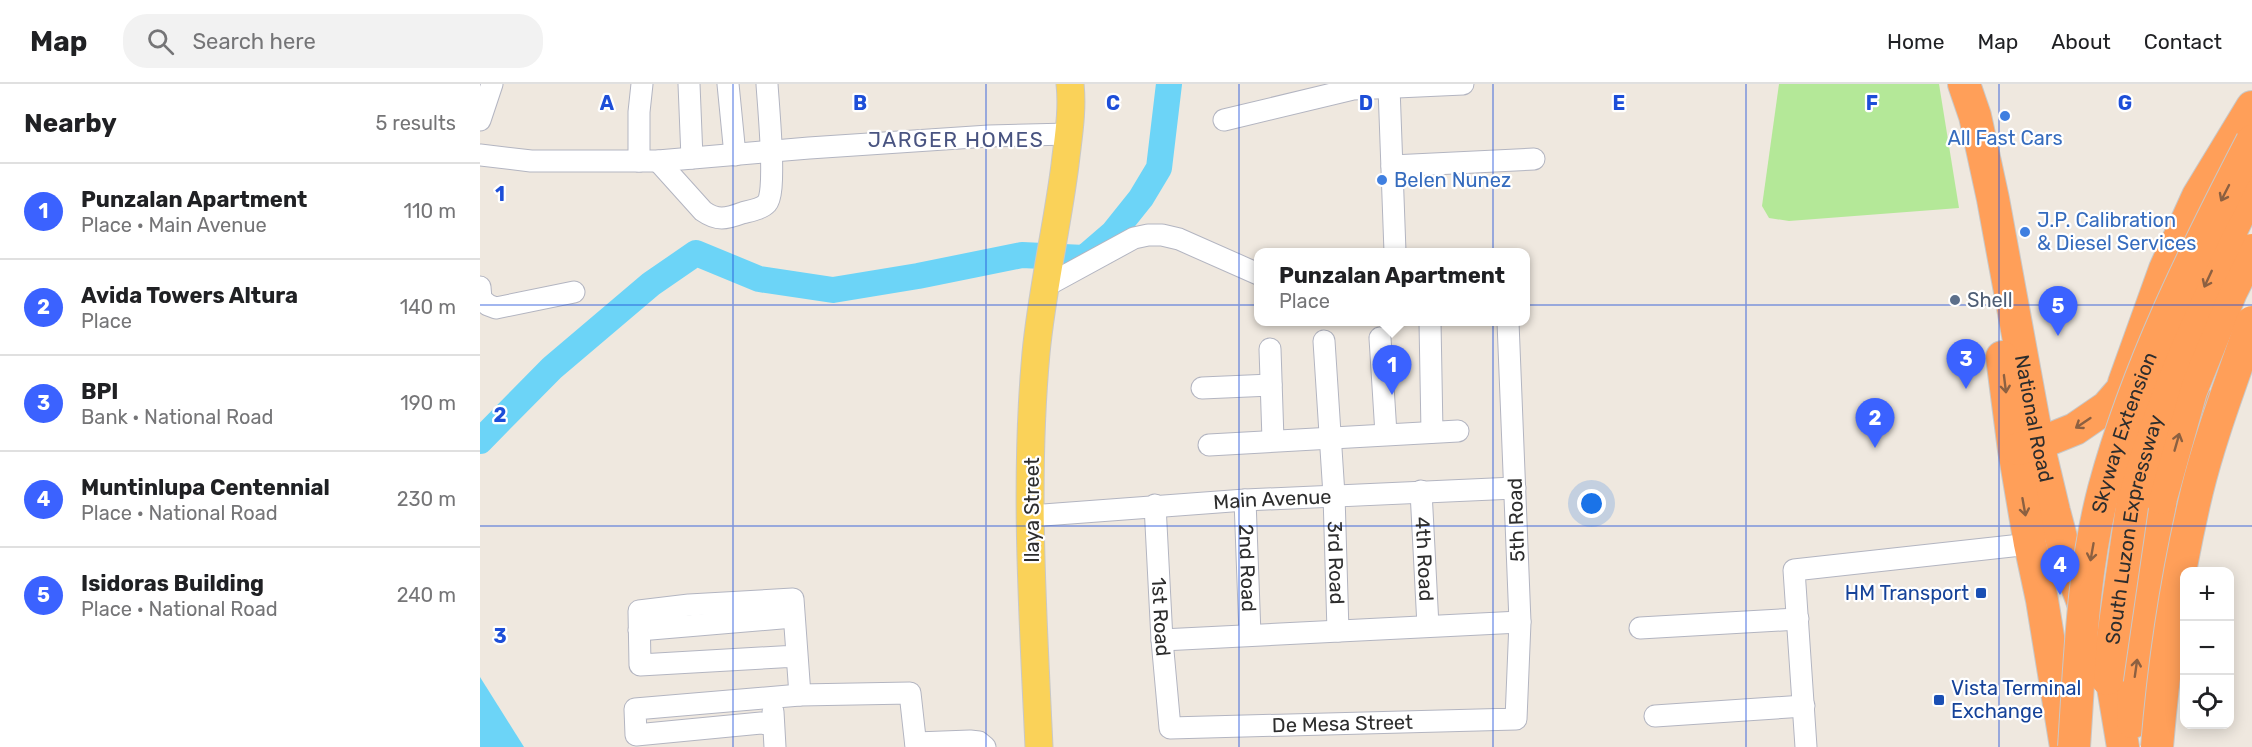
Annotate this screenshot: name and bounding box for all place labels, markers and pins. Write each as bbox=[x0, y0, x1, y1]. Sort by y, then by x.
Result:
marker: All Fast Cars bbox=[1998, 109, 2012, 123]
place label: All Fast Cars bbox=[1947, 126, 2063, 150]
place label: Belen Nunez bbox=[1394, 168, 1511, 192]
marker: Belen Nunez bbox=[1375, 173, 1389, 187]
place label: J.P. Calibration & Diesel Services bbox=[2037, 208, 2196, 255]
marker: J.P. Calibration & Diesel Services bbox=[2018, 225, 2032, 239]
pin: 5 bbox=[2038, 286, 2078, 336]
place label: Shell bbox=[1967, 288, 2013, 312]
marker: Shell bbox=[1948, 293, 1962, 307]
pin: 3 bbox=[1946, 340, 1986, 389]
pin: 1 bbox=[1372, 346, 1412, 395]
pin: 2 bbox=[1856, 398, 1894, 448]
pin: 4 bbox=[2040, 546, 2080, 595]
place label: HM Transport bbox=[1845, 581, 1969, 605]
marker: HM Transport bbox=[1974, 586, 1988, 600]
place label: Vista Terminal Exchange bbox=[1951, 676, 2081, 723]
marker: Vista Terminal Exchange bbox=[1932, 693, 1946, 707]

